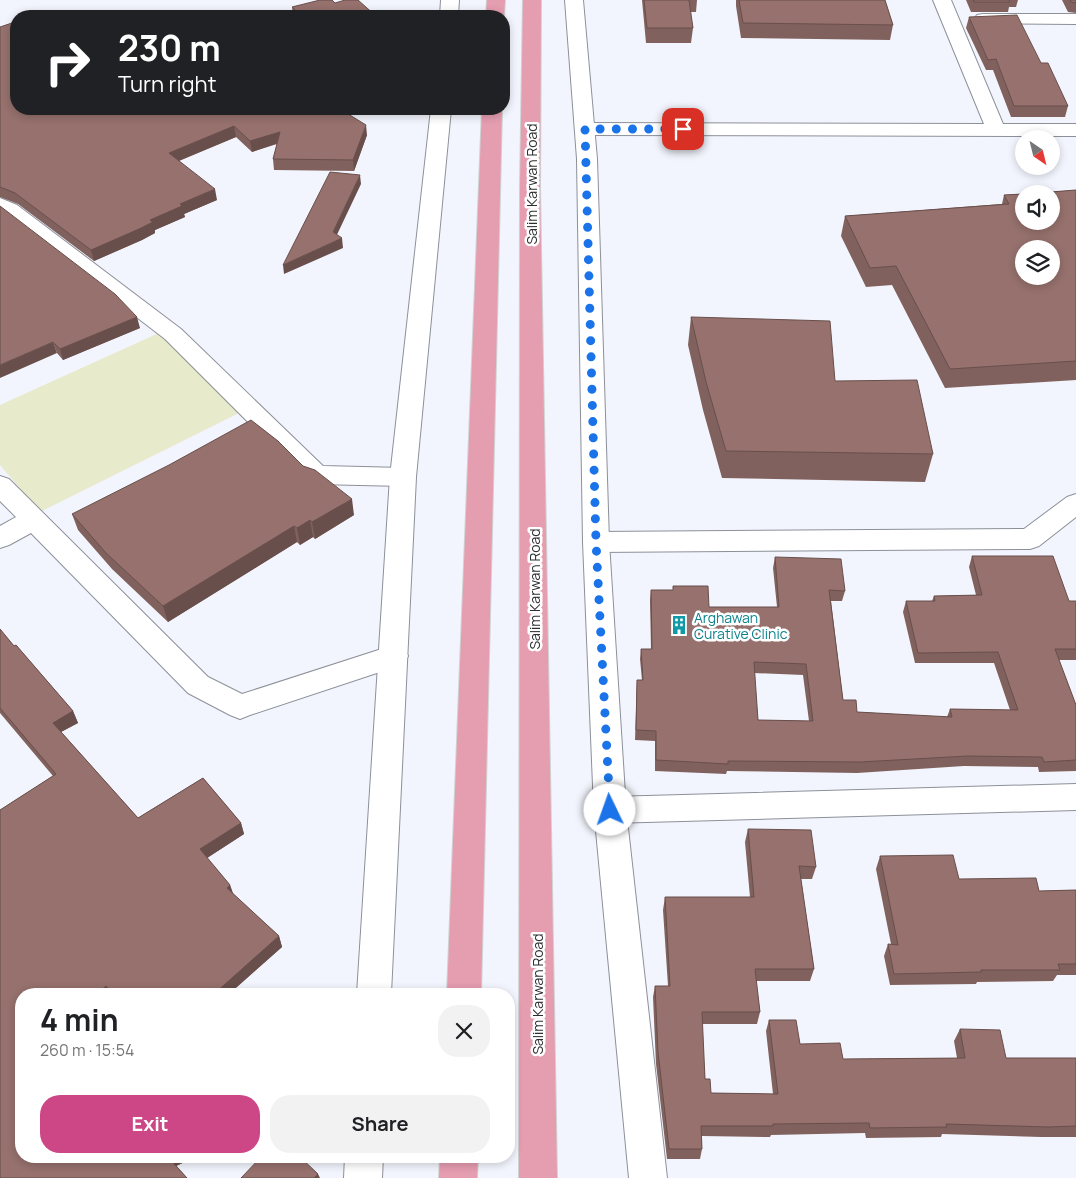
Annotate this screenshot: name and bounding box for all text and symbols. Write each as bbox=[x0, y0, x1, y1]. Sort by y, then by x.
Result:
text: 230 m bbox=[118, 24, 221, 72]
icon: right bbox=[35, 30, 100, 95]
text: Turn right bbox=[118, 69, 216, 99]
pin bbox=[662, 108, 704, 150]
icon: arrive bbox=[669, 115, 697, 143]
street label: Salim Karwan Road bbox=[522, 123, 541, 245]
north arrow bbox=[1015, 130, 1060, 175]
map controls bbox=[1015, 130, 1060, 285]
button: sound bbox=[1015, 185, 1060, 230]
button: layers bbox=[1015, 240, 1060, 285]
street label: Salim Karwan Road bbox=[525, 528, 544, 650]
place label: Arghawan Curative Clinic bbox=[694, 608, 788, 643]
building icon: Arghawan Curative Clinic bbox=[668, 614, 690, 636]
position arrow bbox=[583, 783, 635, 835]
street label: Salim Karwan Road bbox=[528, 933, 547, 1055]
text: 4 min bbox=[40, 999, 118, 1040]
button: close bbox=[438, 1005, 490, 1057]
text: 260 m · 15:54 bbox=[40, 1039, 135, 1061]
button: Exit bbox=[40, 1095, 260, 1153]
button: Share bbox=[270, 1095, 490, 1153]

